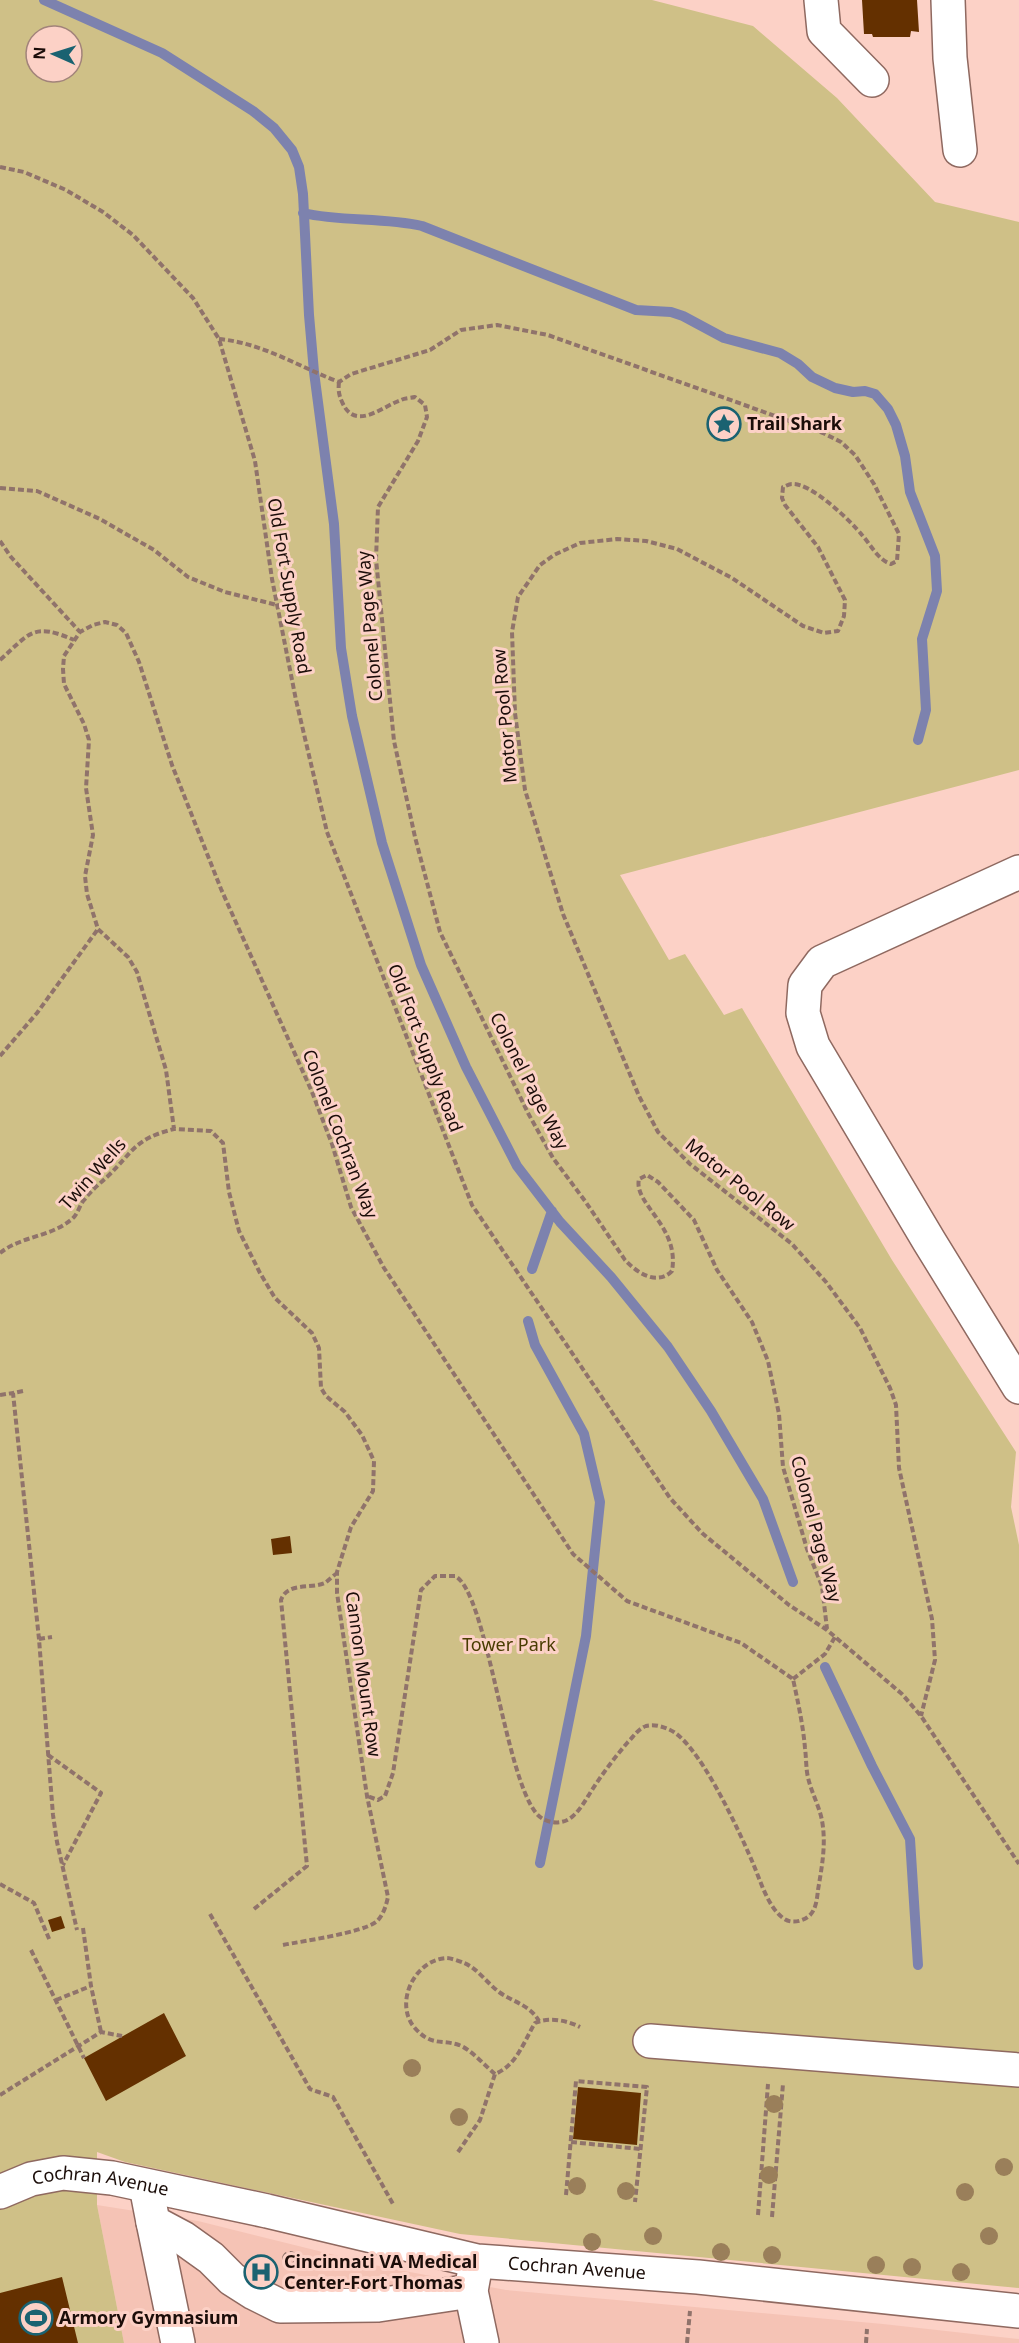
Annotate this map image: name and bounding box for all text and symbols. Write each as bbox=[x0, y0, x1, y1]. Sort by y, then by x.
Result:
north arrow bbox=[24, 24, 84, 84]
text: N bbox=[28, 46, 50, 60]
place icon: Trail Shark bbox=[706, 406, 742, 442]
place label: Trail Shark bbox=[747, 411, 843, 435]
street label: Old Fort Supply Road bbox=[263, 496, 317, 676]
street label: Colonel Page Way bbox=[350, 549, 388, 702]
street label: Motor Pool Row bbox=[486, 648, 522, 784]
street label: Old Fort Supply Road bbox=[383, 960, 469, 1135]
street label: Colonel Page Way bbox=[485, 1008, 575, 1154]
street label: Colonel Cochran Way bbox=[298, 1046, 385, 1222]
street label: Twin Wells bbox=[54, 1132, 131, 1214]
street label: Motor Pool Row bbox=[681, 1133, 800, 1236]
street label: Colonel Page Way bbox=[786, 1453, 848, 1606]
street label: Cannon Mount Row bbox=[340, 1590, 387, 1758]
park label: Tower Park bbox=[462, 1632, 556, 1656]
street label: Cochran Avenue bbox=[30, 2160, 171, 2201]
place label: Cincinnati VA Medical Center-Fort Thomas bbox=[284, 2249, 477, 2294]
street label: Cochran Avenue bbox=[507, 2250, 647, 2284]
hospital icon: Cincinnati VA Medical Center-Fort Thomas bbox=[243, 2254, 279, 2290]
sports icon: Armory Gymnasium bbox=[18, 2300, 54, 2336]
place label: Armory Gymnasium bbox=[59, 2305, 238, 2329]

